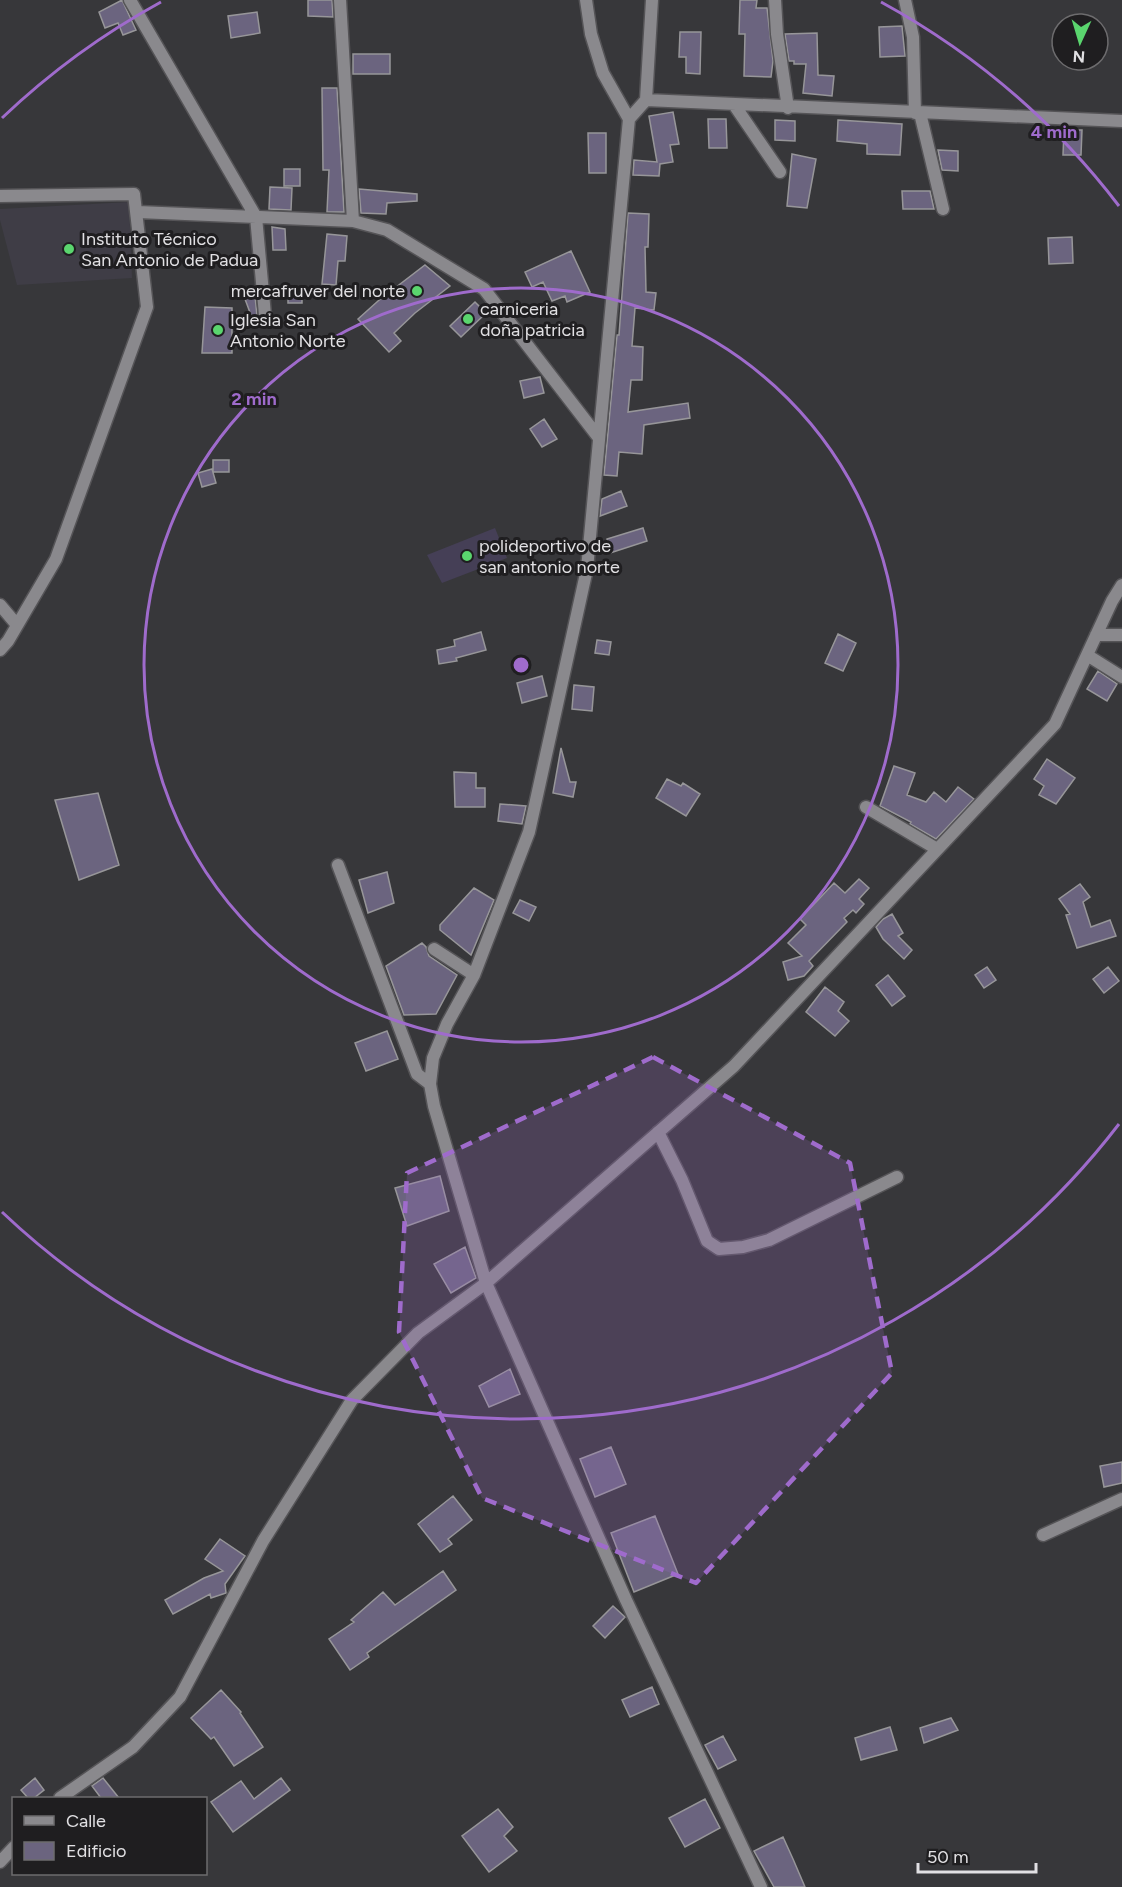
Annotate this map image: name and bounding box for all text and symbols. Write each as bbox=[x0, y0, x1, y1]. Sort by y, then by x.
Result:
north arrow bbox=[1050, 12, 1110, 72]
text: N bbox=[1072, 47, 1086, 66]
text: 4 min bbox=[1031, 121, 1077, 143]
place label: Instituto Técnico San Antonio de Padua bbox=[81, 228, 258, 271]
marker: Instituto Técnico San Antonio de Padua bbox=[62, 242, 76, 256]
place label: mercafruver del norte bbox=[231, 280, 405, 302]
marker: mercafruver del norte bbox=[410, 284, 424, 298]
place label: carniceria doña patricia bbox=[480, 298, 585, 341]
place label: Iglesia San Antonio Norte bbox=[230, 309, 346, 352]
marker: carniceria doña patricia bbox=[461, 312, 475, 326]
marker: Iglesia San Antonio Norte bbox=[211, 323, 225, 337]
text: 2 min bbox=[231, 388, 277, 410]
place label: polideportivo de san antonio norte bbox=[479, 535, 620, 578]
marker: polideportivo de san antonio norte bbox=[460, 549, 474, 563]
centre of rings bbox=[511, 655, 531, 675]
legend bbox=[12, 1797, 207, 1875]
text: Calle bbox=[66, 1810, 106, 1832]
scale bar bbox=[918, 1836, 1036, 1874]
text: Edificio bbox=[66, 1840, 127, 1862]
text: 50 m bbox=[927, 1846, 969, 1868]

